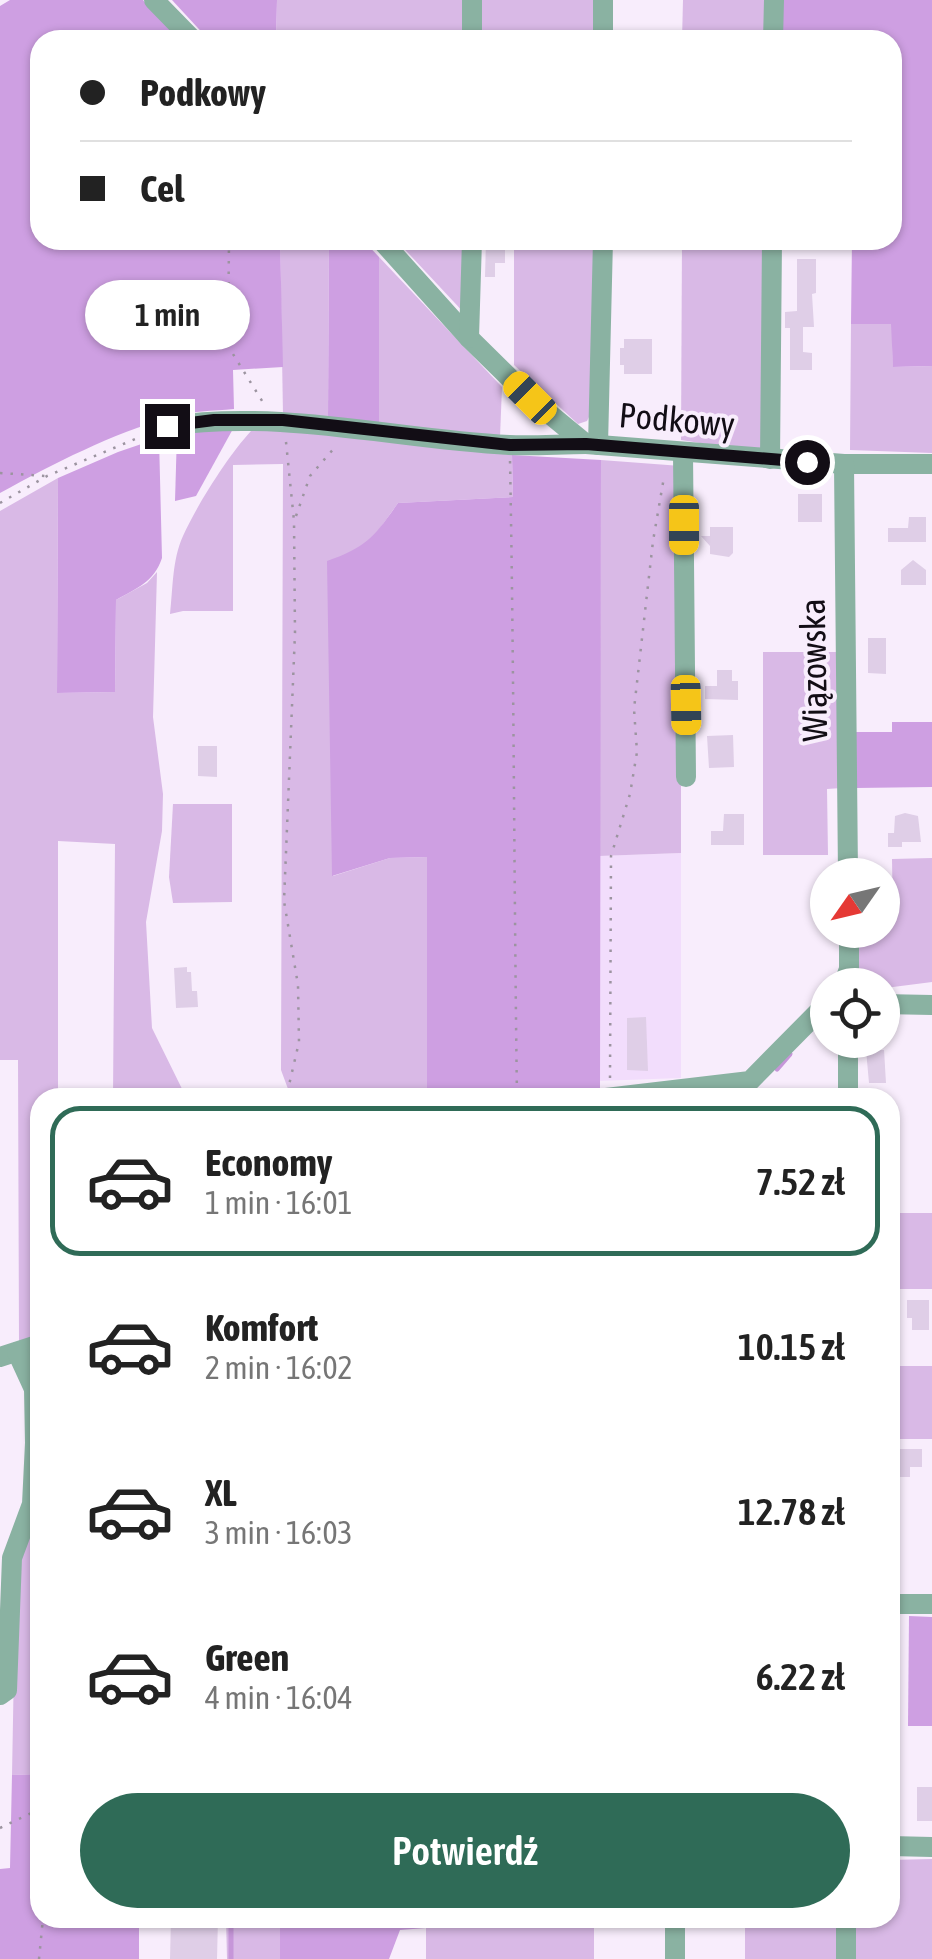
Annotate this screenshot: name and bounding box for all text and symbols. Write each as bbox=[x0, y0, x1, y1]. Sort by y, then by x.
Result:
text: Podkowy bbox=[140, 71, 266, 114]
text: Cel bbox=[140, 167, 184, 210]
callout: 1 min bbox=[84, 281, 250, 351]
text: 1 min bbox=[135, 296, 200, 333]
car bbox=[498, 366, 562, 430]
street label: Podkowy bbox=[617, 394, 737, 444]
route end bbox=[145, 404, 190, 449]
route start bbox=[785, 440, 830, 485]
car bbox=[669, 495, 699, 555]
street label: Wiązowska bbox=[792, 598, 834, 742]
car bbox=[670, 675, 702, 735]
north arrow bbox=[810, 858, 900, 948]
map controls bbox=[810, 858, 900, 1058]
button: locate bbox=[810, 968, 900, 1058]
icon: car bbox=[85, 1136, 175, 1226]
text: Economy bbox=[205, 1141, 332, 1184]
text: 7.52 zł bbox=[756, 1160, 845, 1203]
text: 1 min · 16:01 bbox=[205, 1184, 352, 1221]
icon: car bbox=[85, 1301, 175, 1391]
text: Komfort bbox=[205, 1306, 318, 1349]
text: 10.15 zł bbox=[738, 1325, 845, 1368]
text: 2 min · 16:02 bbox=[205, 1349, 352, 1386]
icon: car bbox=[85, 1466, 175, 1556]
text: XL bbox=[205, 1471, 237, 1514]
text: 12.78 zł bbox=[738, 1490, 845, 1533]
text: 3 min · 16:03 bbox=[205, 1514, 352, 1551]
icon: car bbox=[85, 1631, 175, 1721]
text: Green bbox=[205, 1636, 289, 1679]
text: 6.22 zł bbox=[756, 1655, 845, 1698]
text: 4 min · 16:04 bbox=[205, 1679, 352, 1716]
button: Potwierdź bbox=[80, 1793, 850, 1908]

